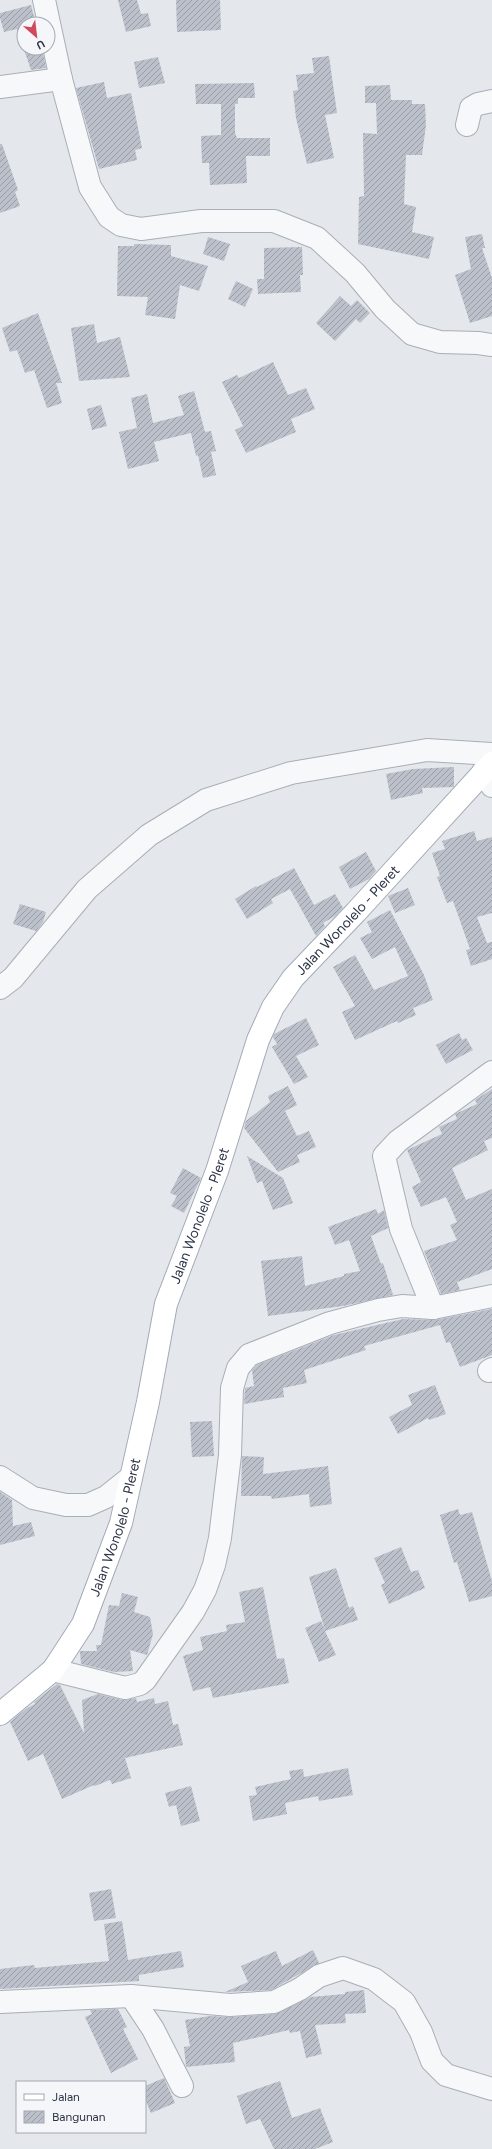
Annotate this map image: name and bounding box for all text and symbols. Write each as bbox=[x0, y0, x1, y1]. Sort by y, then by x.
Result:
north arrow bbox=[16, 16, 56, 56]
text: U bbox=[34, 37, 47, 52]
street label: Jalan Wonolelo - Pleret bbox=[292, 862, 403, 978]
street label: Jalan Wonolelo - Pleret bbox=[166, 1145, 232, 1286]
street label: Jalan Wonolelo - Pleret bbox=[86, 1456, 144, 1599]
legend bbox=[16, 2081, 146, 2133]
text: Jalan bbox=[52, 2090, 80, 2104]
text: Bangunan bbox=[52, 2110, 106, 2124]

